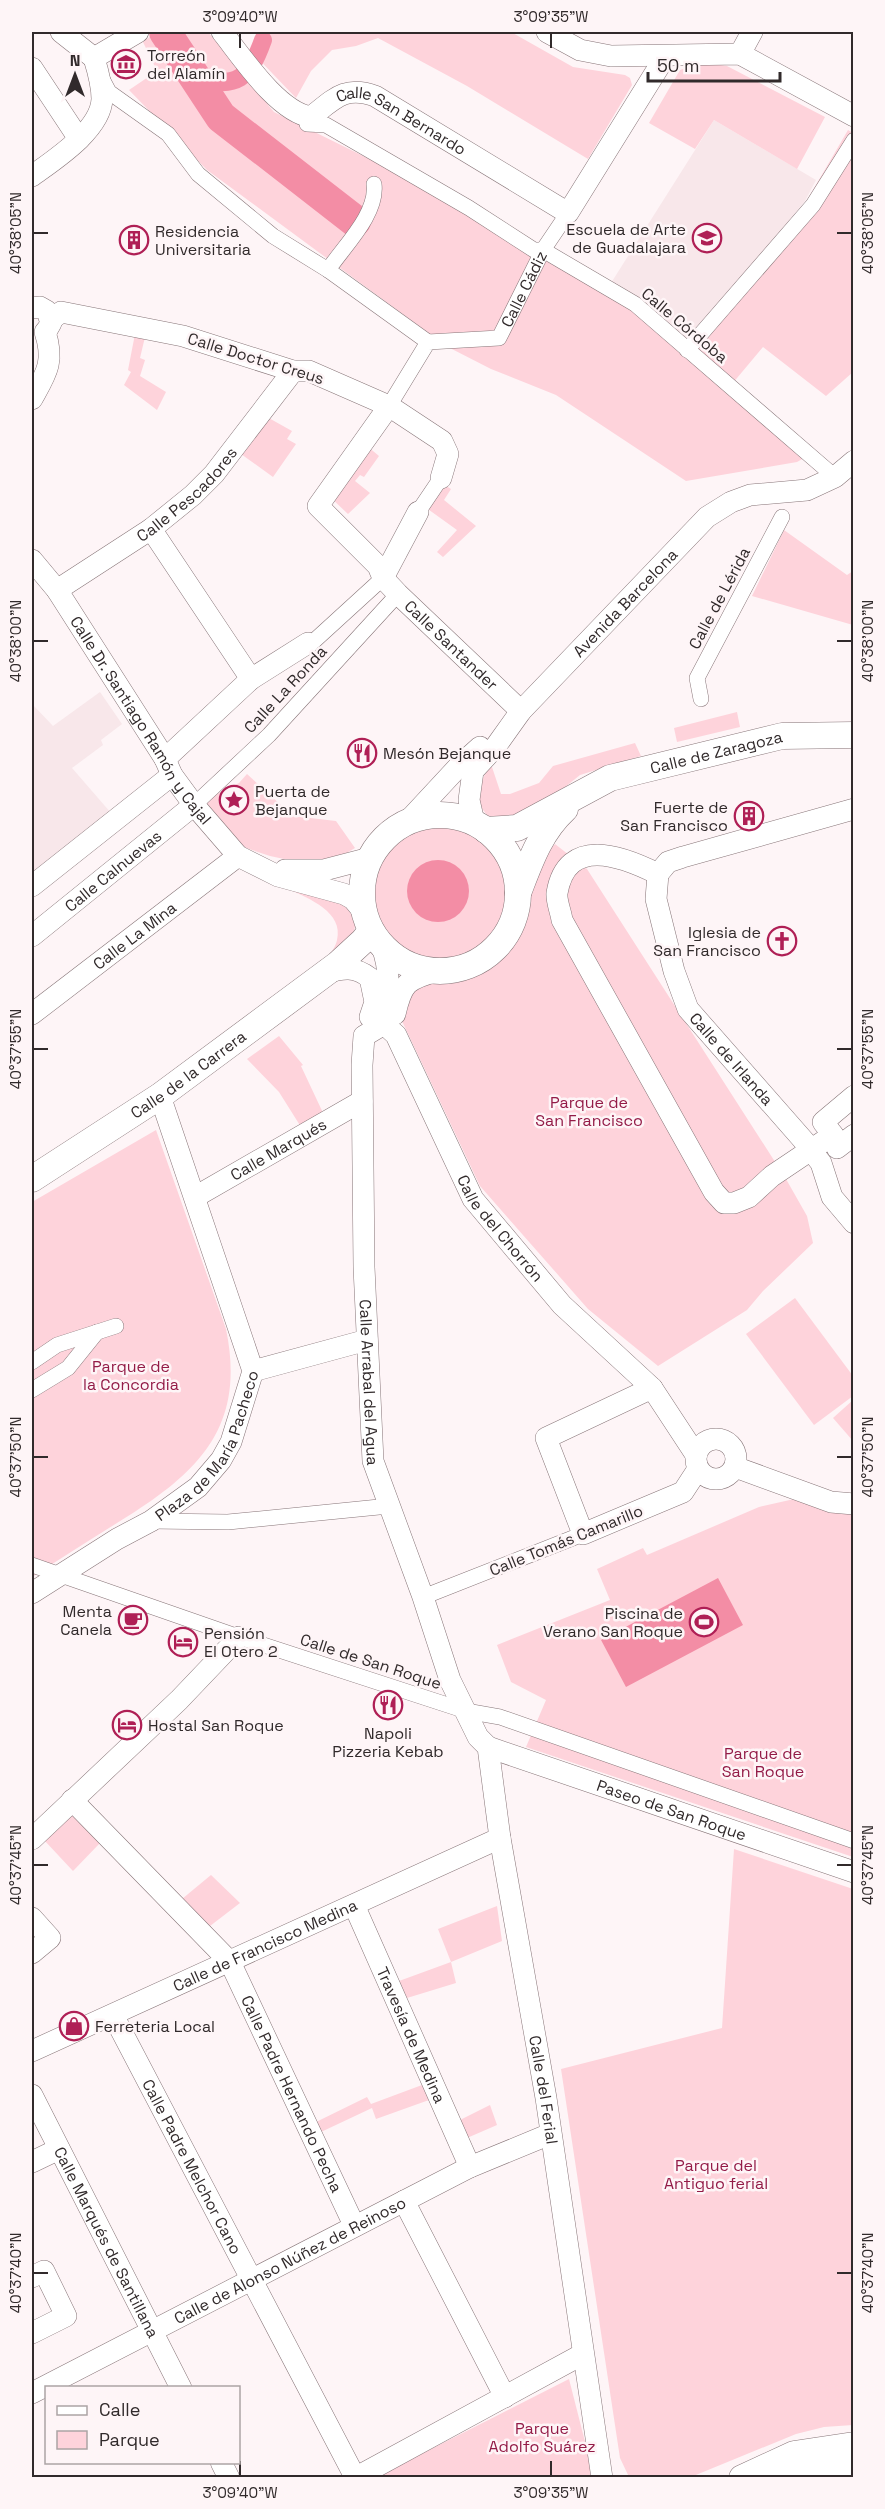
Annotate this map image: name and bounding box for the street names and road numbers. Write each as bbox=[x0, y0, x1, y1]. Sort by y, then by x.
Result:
street label: Calle San Bernardo bbox=[332, 82, 470, 160]
street label: Calle Cádiz bbox=[496, 247, 552, 331]
street label: Calle Córdoba bbox=[637, 283, 732, 368]
street label: Calle Doctor Creus bbox=[185, 328, 327, 389]
street label: Calle Pescadores bbox=[133, 443, 242, 547]
street label: Avenida Barcelona bbox=[568, 544, 682, 662]
street label: Calle de Lérida bbox=[684, 544, 755, 653]
street label: Calle Santander bbox=[400, 596, 502, 695]
street label: Calle Dr. Santiago Ramón y Cajal bbox=[65, 612, 216, 829]
street label: Calle La Ronda bbox=[239, 641, 331, 738]
street label: Calle de Zaragoza bbox=[648, 726, 785, 779]
street label: Calle Calnuevas bbox=[60, 825, 166, 917]
street label: Calle La Mina bbox=[89, 897, 181, 975]
street label: Calle de Irlanda bbox=[685, 1008, 778, 1110]
street label: Calle de la Carrera bbox=[126, 1026, 250, 1123]
street label: Calle Marqués bbox=[227, 1114, 330, 1186]
street label: Calle del Chorrón bbox=[452, 1172, 548, 1286]
street label: Calle Arrabal del Agua bbox=[355, 1299, 383, 1466]
street label: Plaza de María Pacheco bbox=[151, 1368, 264, 1526]
street label: Calle Tomás Camarillo bbox=[486, 1500, 646, 1581]
street label: Calle de San Roque bbox=[298, 1629, 444, 1694]
street label: Paseo de San Roque bbox=[594, 1775, 749, 1845]
street label: Calle de Francisco Medina bbox=[170, 1894, 361, 1996]
street label: Travesía de Medina bbox=[372, 1964, 450, 2106]
street label: Calle Padre Hernando Pecha bbox=[236, 1992, 347, 2196]
street label: Calle del Ferial bbox=[524, 2034, 563, 2146]
street label: Calle Padre Melchor Cano bbox=[137, 2076, 246, 2258]
street label: Calle Marqués de Santillana bbox=[49, 2143, 164, 2341]
street label: Calle de Alonso Núñez de Reinoso bbox=[170, 2192, 409, 2329]

